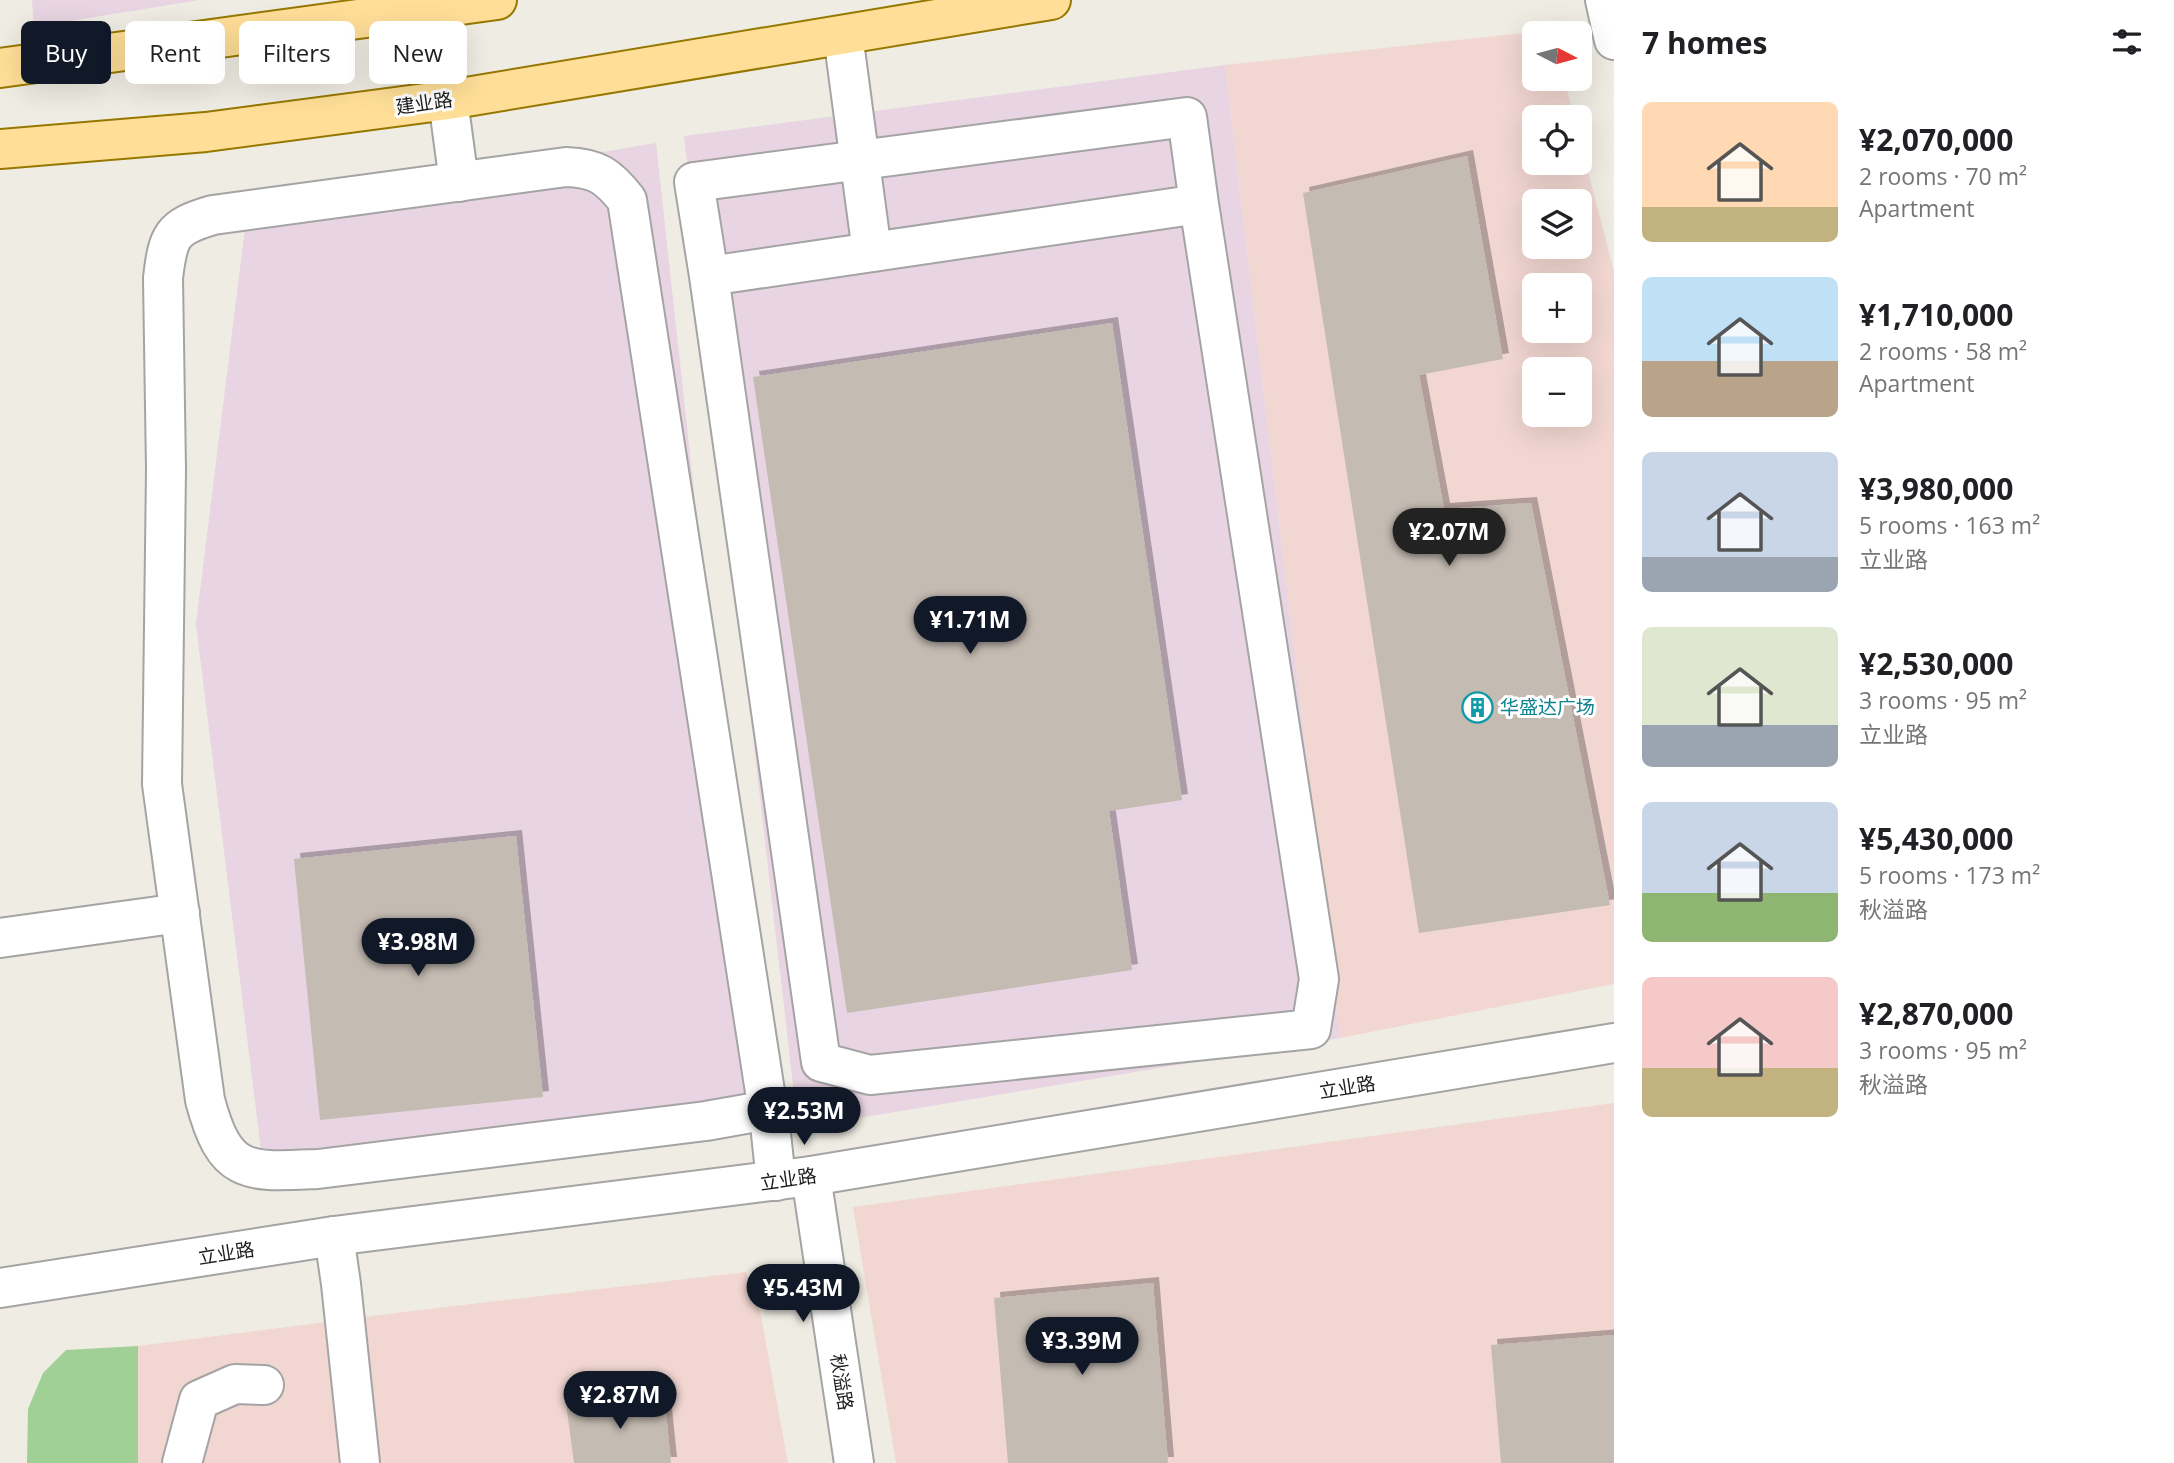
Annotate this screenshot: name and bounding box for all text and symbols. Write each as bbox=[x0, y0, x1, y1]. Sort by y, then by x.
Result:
chip: Buy bbox=[21, 21, 111, 84]
chip: Rent bbox=[125, 21, 225, 84]
chip: Filters bbox=[239, 21, 355, 84]
chip: New bbox=[369, 21, 467, 84]
north arrow bbox=[1522, 21, 1592, 91]
map controls bbox=[1522, 21, 1592, 427]
text: 7 homes bbox=[1642, 22, 1767, 63]
icon: filters bbox=[2108, 23, 2146, 61]
street label: 建业路 bbox=[394, 86, 454, 120]
button: locate bbox=[1522, 105, 1592, 175]
text: ¥2,070,000 bbox=[1859, 119, 2013, 160]
icon: home bbox=[1698, 130, 1782, 214]
text: 2 rooms · 70 m² bbox=[1859, 160, 2027, 192]
button: layers bbox=[1522, 189, 1592, 259]
text: Apartment bbox=[1859, 192, 1975, 224]
button: + bbox=[1522, 273, 1592, 343]
text: ¥1,710,000 bbox=[1859, 294, 2013, 335]
icon: home bbox=[1698, 305, 1782, 389]
text: 2 rooms · 58 m² bbox=[1859, 335, 2027, 367]
button: − bbox=[1522, 357, 1592, 427]
text: Apartment bbox=[1859, 367, 1975, 399]
text: ¥3,980,000 bbox=[1859, 468, 2013, 509]
icon: home bbox=[1698, 480, 1782, 564]
pin: ¥2.07M bbox=[1392, 508, 1506, 568]
text: 5 rooms · 163 m² bbox=[1859, 509, 2040, 541]
text: ¥2.07M bbox=[1409, 515, 1489, 547]
text: 立业路 bbox=[1859, 543, 1928, 575]
pin: ¥1.71M bbox=[913, 596, 1027, 656]
text: ¥1.71M bbox=[930, 603, 1010, 635]
text: ¥2,530,000 bbox=[1859, 643, 2013, 684]
icon: home bbox=[1698, 655, 1782, 739]
text: 3 rooms · 95 m² bbox=[1859, 684, 2027, 716]
building icon: 华盛达广场 bbox=[1460, 690, 1494, 724]
place label: 华盛达广场 bbox=[1500, 694, 1595, 720]
text: 立业路 bbox=[1859, 718, 1928, 750]
text: ¥5,430,000 bbox=[1859, 818, 2013, 859]
icon: home bbox=[1698, 830, 1782, 914]
text: 5 rooms · 173 m² bbox=[1859, 859, 2040, 891]
text: 秋溢路 bbox=[1859, 893, 1928, 925]
pin: ¥3.98M bbox=[361, 918, 475, 978]
text: ¥3.98M bbox=[378, 925, 458, 957]
text: ¥2,870,000 bbox=[1859, 993, 2013, 1034]
icon: home bbox=[1698, 1005, 1782, 1089]
text: 3 rooms · 95 m² bbox=[1859, 1034, 2027, 1066]
text: 秋溢路 bbox=[1859, 1068, 1928, 1100]
street label: 立业路 bbox=[1317, 1070, 1377, 1104]
pin: ¥2.53M bbox=[747, 1088, 861, 1147]
text: ¥2.53M bbox=[764, 1094, 844, 1126]
street label: 立业路 bbox=[758, 1162, 818, 1196]
street label: 立业路 bbox=[196, 1236, 256, 1270]
pin: ¥5.43M bbox=[746, 1264, 860, 1324]
text: ¥5.43M bbox=[763, 1271, 843, 1303]
pin: ¥3.39M bbox=[1025, 1318, 1139, 1377]
text: ¥3.39M bbox=[1042, 1324, 1122, 1356]
street label: 秋溢路 bbox=[825, 1352, 859, 1412]
pin: ¥2.87M bbox=[563, 1372, 677, 1431]
text: ¥2.87M bbox=[580, 1378, 660, 1410]

